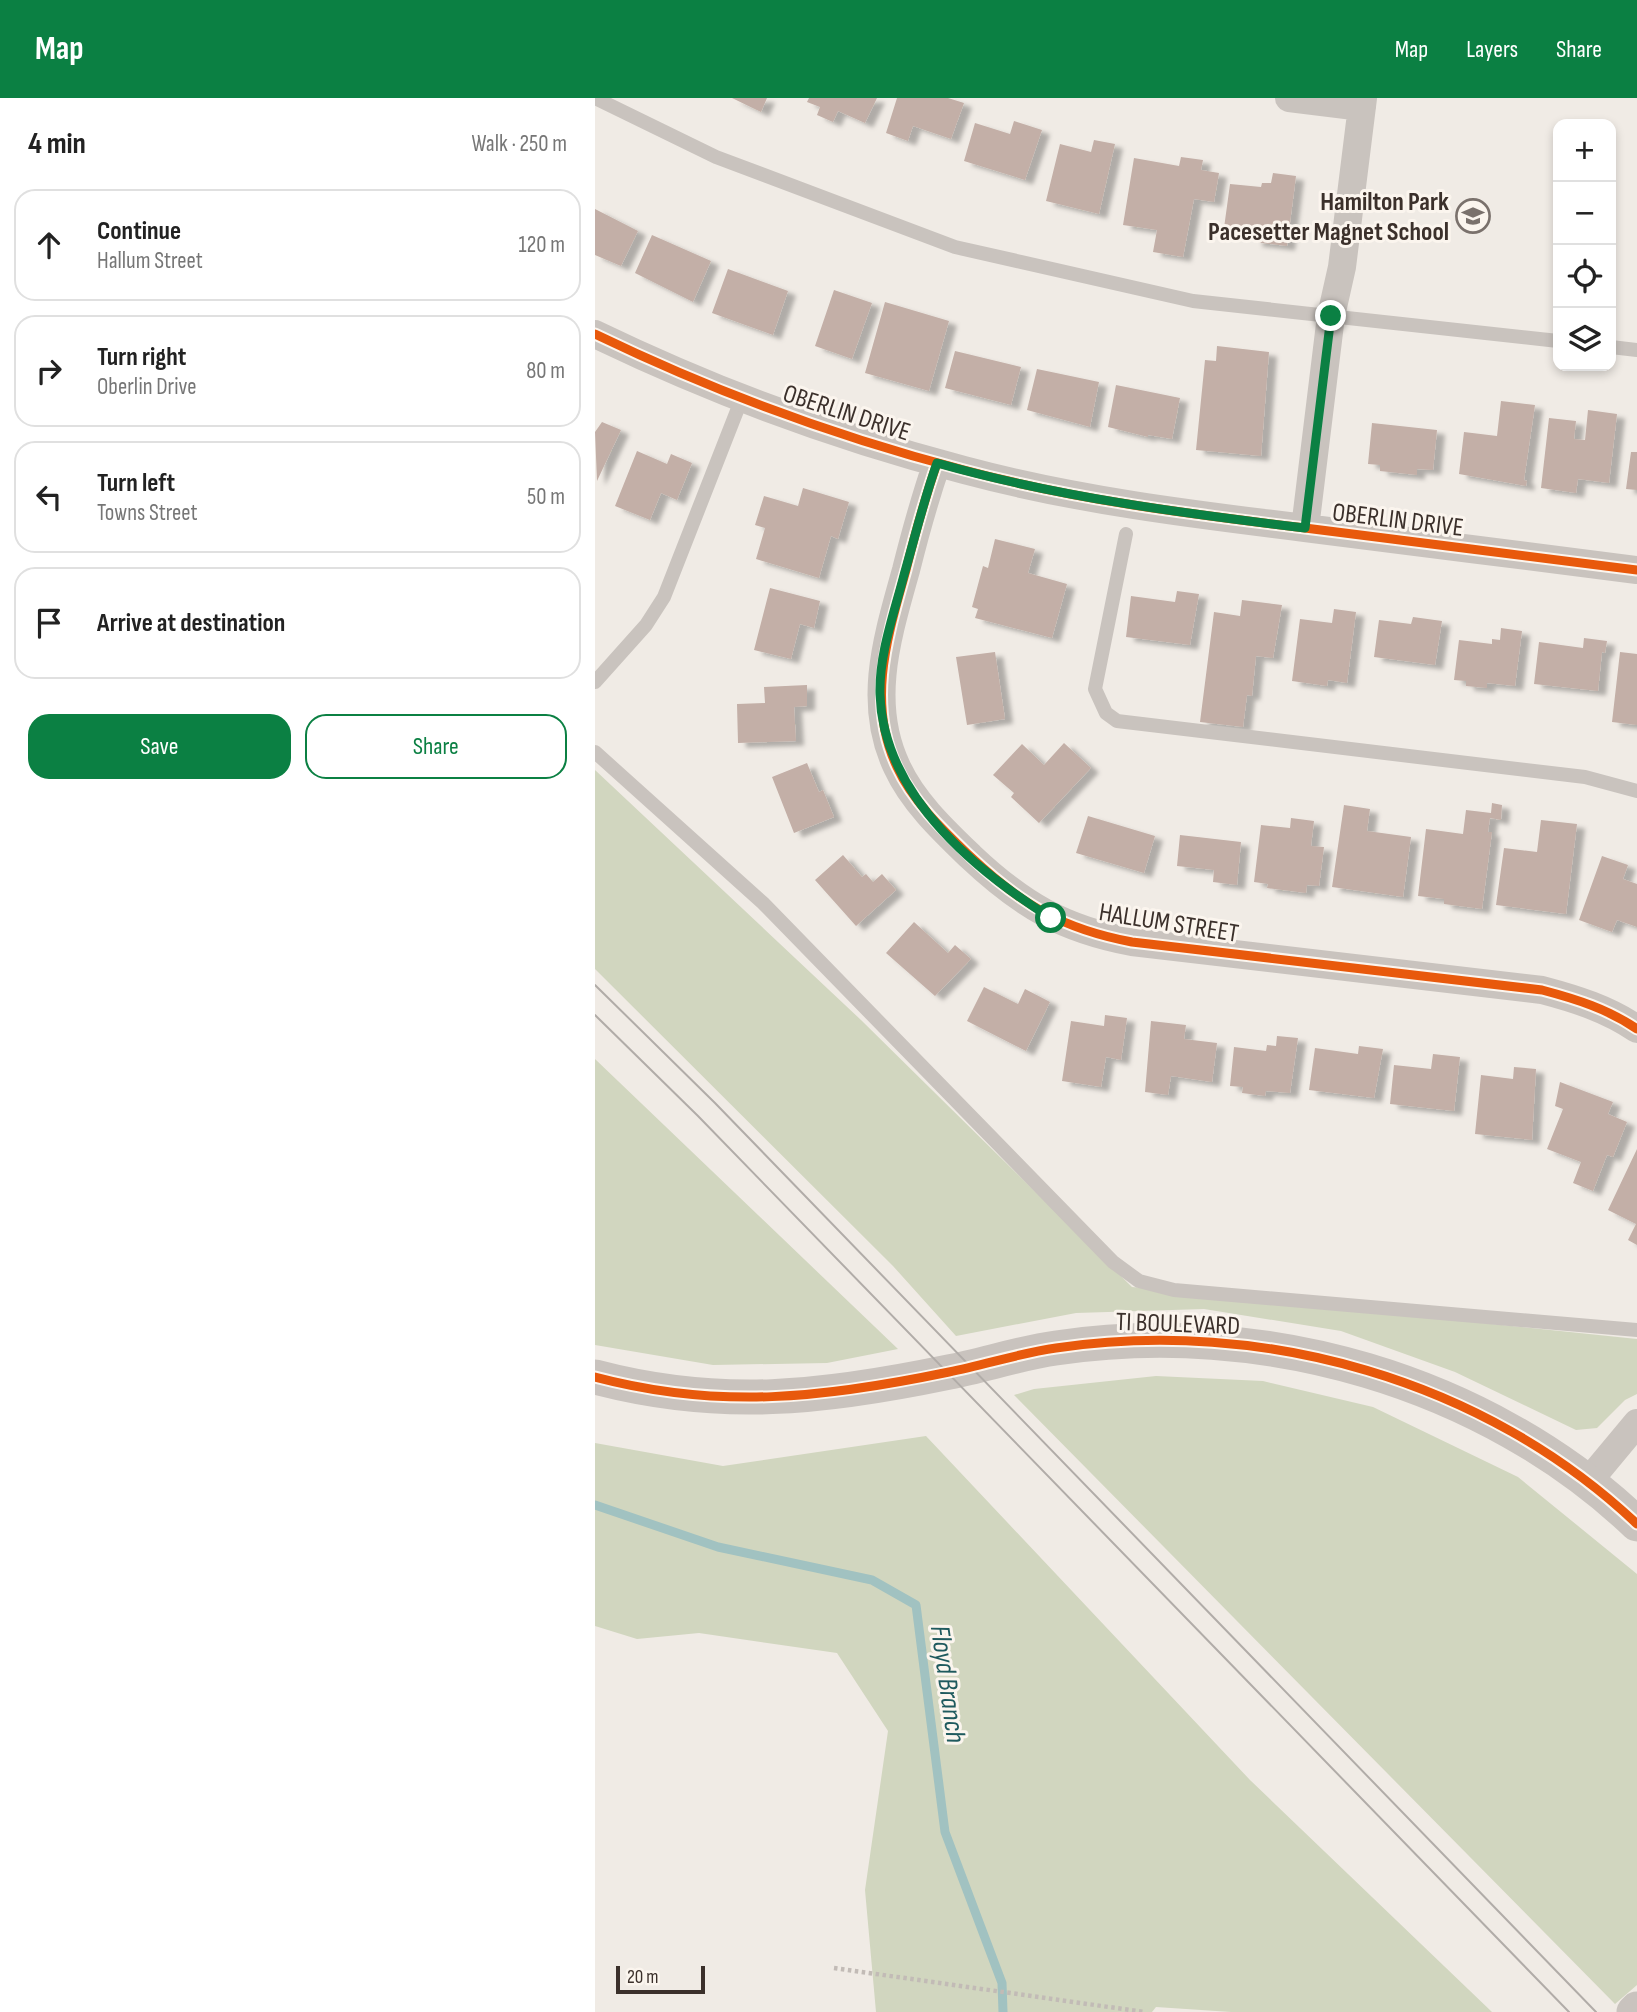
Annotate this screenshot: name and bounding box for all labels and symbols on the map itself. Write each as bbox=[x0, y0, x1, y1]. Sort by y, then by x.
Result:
place label: Hamilton Park Pacesetter Magnet School bbox=[1208, 187, 1449, 248]
school or university icon: Hamilton Park Pacesetter Magnet School bbox=[1454, 197, 1492, 235]
route end bbox=[1315, 300, 1346, 331]
street label: OBERLIN DRIVE bbox=[779, 378, 914, 449]
street label: OBERLIN DRIVE bbox=[1330, 497, 1465, 544]
street label: HALLUM STREET bbox=[1097, 897, 1241, 950]
route start bbox=[1035, 902, 1066, 933]
street label: TI BOULEVARD bbox=[1115, 1307, 1241, 1342]
water label: Floyd Branch bbox=[923, 1623, 972, 1745]
scale bar bbox=[616, 1963, 705, 1995]

